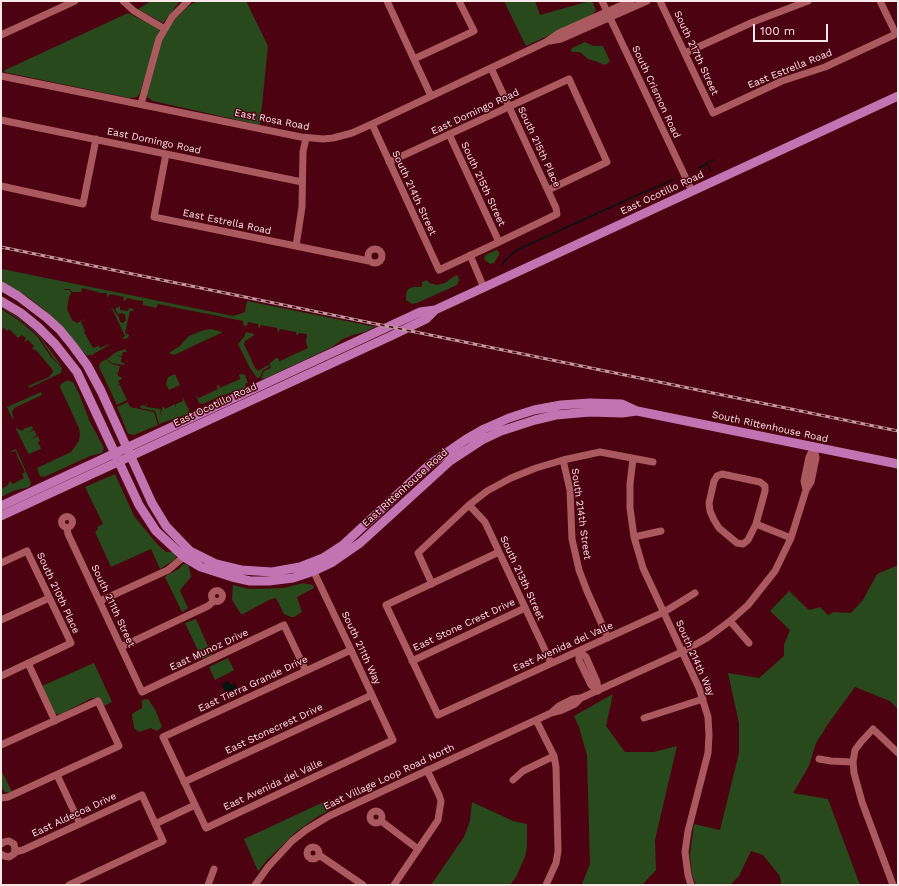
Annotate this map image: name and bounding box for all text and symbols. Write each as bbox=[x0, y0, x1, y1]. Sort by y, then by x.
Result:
street label: South 217th Street bbox=[671, 9, 721, 97]
scale bar bbox=[755, 16, 830, 42]
text: 100 m bbox=[760, 24, 795, 38]
street label: South Crismon Road bbox=[629, 44, 683, 140]
street label: East Estrella Road bbox=[746, 47, 834, 91]
street label: East Domingo Road bbox=[429, 86, 521, 138]
street label: South 215th Place bbox=[515, 105, 563, 189]
street label: East Rosa Road bbox=[233, 107, 311, 133]
street label: East Domingo Road bbox=[106, 125, 202, 157]
street label: South 215th Street bbox=[458, 140, 508, 228]
street label: South 214th Street bbox=[389, 149, 439, 237]
street label: East Ocotillo Road bbox=[618, 168, 706, 218]
street label: East Estrella Road bbox=[182, 207, 272, 237]
street label: East Ocotillo Road bbox=[171, 380, 259, 430]
street label: South Rittenhouse Road bbox=[711, 409, 829, 445]
street label: East Rittenhouse Road bbox=[360, 446, 450, 530]
street label: South 214th Street bbox=[569, 468, 593, 560]
street label: South 213th Street bbox=[497, 534, 547, 622]
street label: South 210th Place bbox=[34, 550, 82, 636]
street label: South 211th Street bbox=[89, 563, 137, 649]
street label: East Stone Crest Drive bbox=[411, 596, 517, 654]
street label: South 211th Way bbox=[339, 609, 383, 687]
street label: South 214th Way bbox=[673, 618, 717, 698]
street label: East Avenida del Valle bbox=[511, 619, 615, 675]
street label: East Munoz Drive bbox=[168, 627, 250, 673]
street label: East Tierra Grande Drive bbox=[196, 653, 310, 715]
street label: East Stonecrest Drive bbox=[223, 701, 325, 757]
street label: East Village Loop Road North bbox=[322, 741, 456, 813]
street label: East Avenida del Valle bbox=[221, 757, 325, 813]
street label: East Aldecoa Drive bbox=[30, 790, 118, 840]

